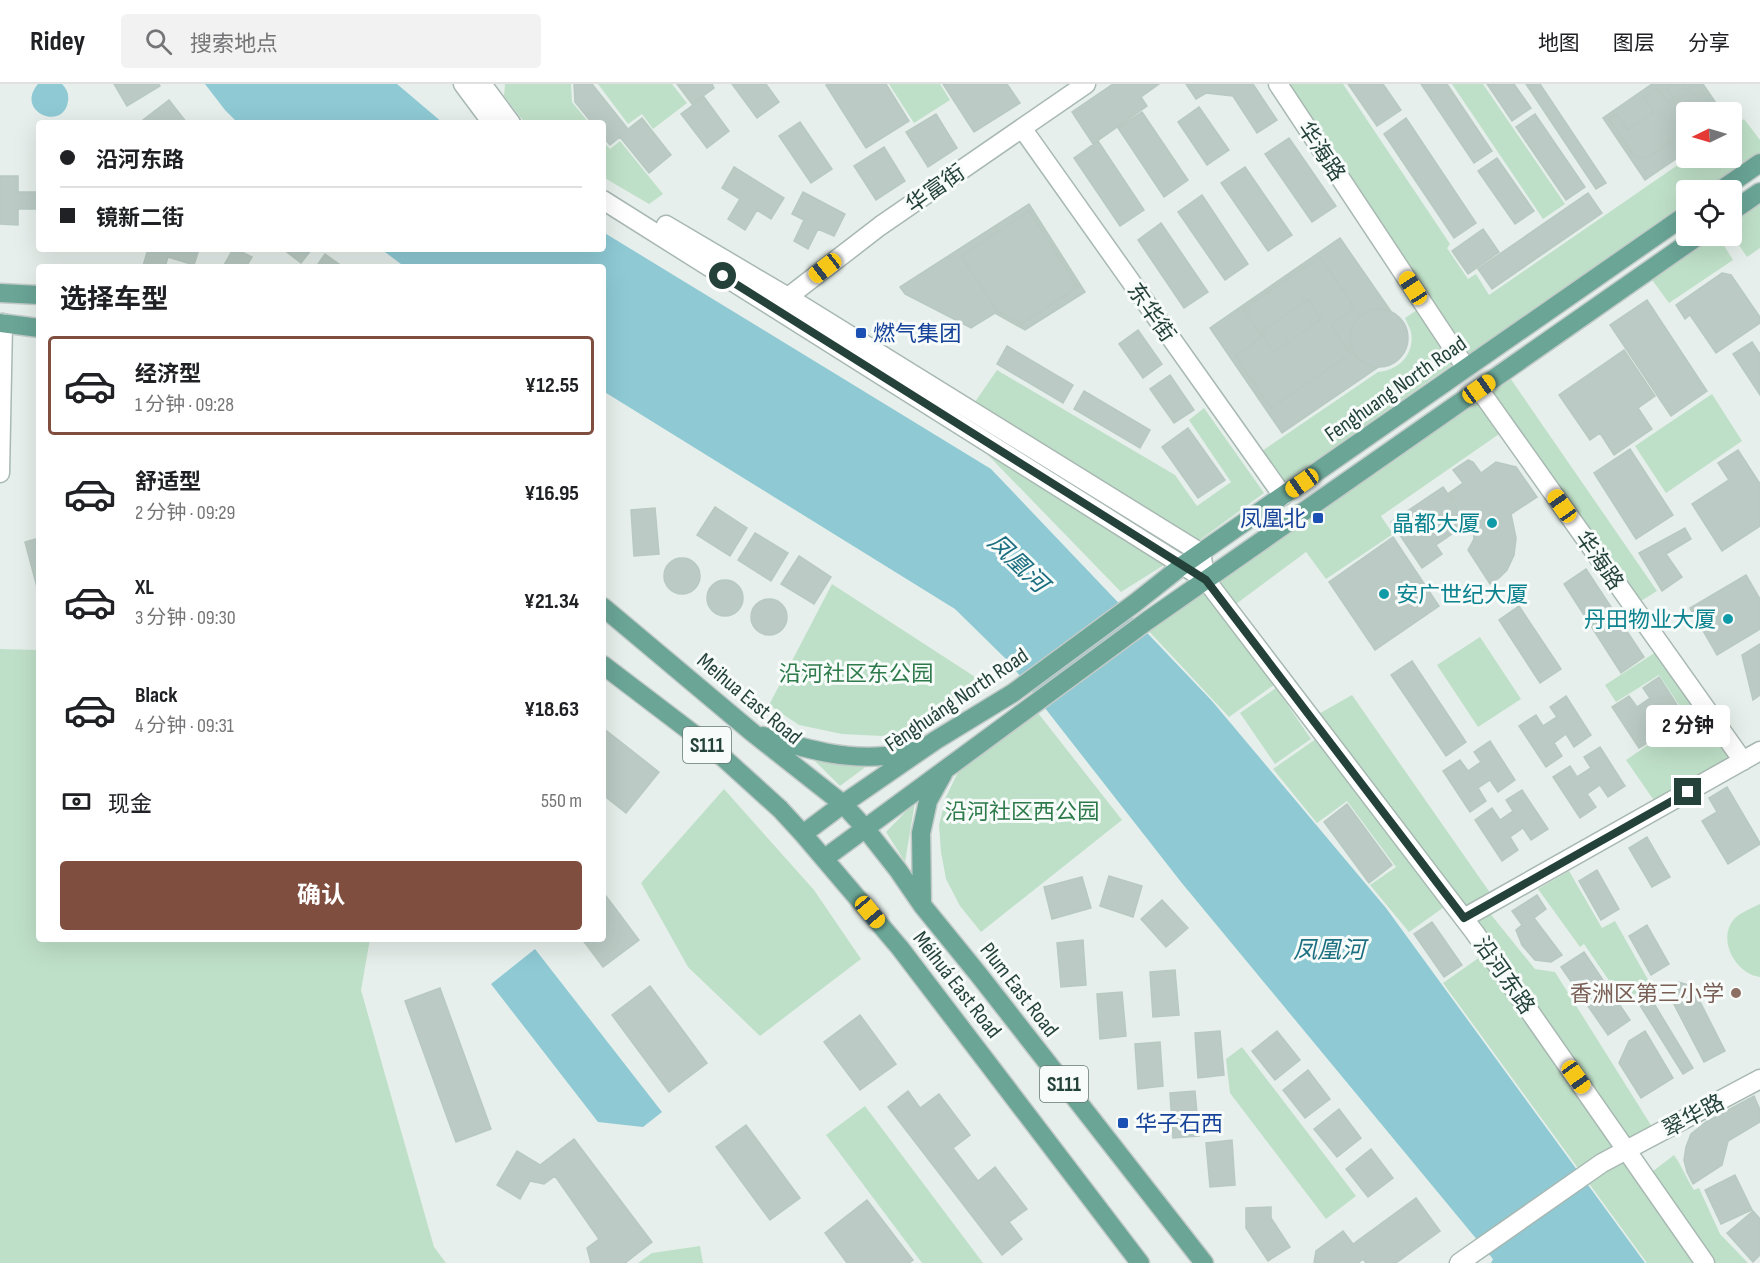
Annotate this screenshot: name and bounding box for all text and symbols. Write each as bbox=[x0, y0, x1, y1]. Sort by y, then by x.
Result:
search box bbox=[121, 14, 541, 68]
text: Ridey bbox=[30, 25, 85, 58]
icon: search bbox=[142, 25, 175, 58]
text: 搜索地点 bbox=[190, 31, 278, 58]
text: 地图 bbox=[1538, 31, 1580, 56]
text: 图层 bbox=[1613, 31, 1655, 56]
text: 分享 bbox=[1688, 31, 1730, 56]
north arrow bbox=[1676, 102, 1742, 168]
map controls bbox=[1676, 102, 1742, 246]
street label: 华海路 bbox=[1291, 117, 1350, 187]
text: 沿河东路 bbox=[96, 147, 184, 174]
street label: 华富街 bbox=[901, 159, 971, 219]
button: locate bbox=[1676, 180, 1742, 246]
text: 镜新二街 bbox=[96, 205, 184, 232]
car bbox=[805, 250, 845, 286]
route start bbox=[709, 262, 736, 289]
car bbox=[1396, 268, 1430, 308]
street label: 东华街 bbox=[1121, 278, 1181, 348]
text: 选择车型 bbox=[60, 284, 168, 316]
place label: 燃气集团 bbox=[873, 321, 961, 348]
marker: 燃气集团 bbox=[854, 326, 868, 340]
street label: Fenghuang North Road bbox=[1320, 330, 1472, 448]
icon: car bbox=[63, 359, 117, 413]
text: 经济型 bbox=[135, 361, 201, 388]
car bbox=[1459, 371, 1499, 407]
text: ¥12.55 bbox=[525, 372, 579, 399]
text: 1 分钟 · 09:28 bbox=[135, 393, 234, 417]
car bbox=[1282, 465, 1322, 501]
icon: car bbox=[63, 467, 117, 521]
text: 舒适型 bbox=[135, 469, 201, 496]
text: ¥16.95 bbox=[524, 480, 579, 507]
car bbox=[1544, 486, 1580, 526]
text: 2 分钟 · 09:29 bbox=[135, 501, 235, 525]
place label: 凤凰北 bbox=[1240, 506, 1306, 533]
marker: 凤凰北 bbox=[1311, 511, 1325, 525]
place label: 晶都大厦 bbox=[1392, 511, 1480, 538]
marker: 晶都大厦 bbox=[1485, 516, 1499, 530]
street label: 华海路 bbox=[1569, 526, 1629, 596]
water label: 凤凰河 bbox=[982, 528, 1056, 602]
text: XL bbox=[135, 574, 154, 601]
icon: car bbox=[63, 575, 117, 629]
place label: 安广世纪大厦 bbox=[1396, 582, 1528, 609]
marker: 安广世纪大厦 bbox=[1377, 587, 1391, 601]
text: ¥21.34 bbox=[524, 588, 579, 615]
text: 3 分钟 · 09:30 bbox=[135, 606, 236, 630]
place label: 丹田物业大厦 bbox=[1584, 607, 1716, 634]
marker: 丹田物业大厦 bbox=[1721, 612, 1735, 626]
street label: Fènghuáng North Road bbox=[880, 642, 1034, 758]
street label: Meihua East Road bbox=[691, 647, 807, 751]
park label: 沿河社区东公园 bbox=[779, 661, 933, 688]
text: Black bbox=[135, 682, 177, 709]
icon: car bbox=[63, 683, 117, 737]
text: ¥18.63 bbox=[524, 696, 579, 723]
callout: 2 分钟 bbox=[1646, 705, 1730, 747]
text: 4 分钟 · 09:31 bbox=[135, 714, 234, 738]
text: 2 分钟 bbox=[1662, 714, 1714, 738]
road number: S111 bbox=[683, 727, 731, 763]
route end bbox=[1674, 778, 1701, 805]
icon: cash bbox=[60, 785, 93, 818]
text: 550 m bbox=[541, 789, 582, 813]
text: 现金 bbox=[108, 791, 152, 818]
park label: 沿河社区西公园 bbox=[945, 799, 1099, 826]
button: 确认 bbox=[60, 861, 582, 930]
car bbox=[852, 892, 888, 932]
street label: Méihuá East Road bbox=[907, 926, 1007, 1044]
street label: 沿河东路 bbox=[1467, 932, 1540, 1020]
water label: 凤凰河 bbox=[1293, 936, 1369, 965]
street label: Plum East Road bbox=[974, 937, 1064, 1042]
place label: 香洲区第三小学 bbox=[1570, 981, 1724, 1008]
marker: 香洲区第三小学 bbox=[1729, 986, 1743, 1000]
car bbox=[1558, 1057, 1594, 1097]
road number: S111 bbox=[1040, 1066, 1088, 1102]
street label: 翠华路 bbox=[1658, 1089, 1729, 1144]
place label: 华子石西 bbox=[1135, 1111, 1223, 1138]
marker: 华子石西 bbox=[1116, 1116, 1130, 1130]

